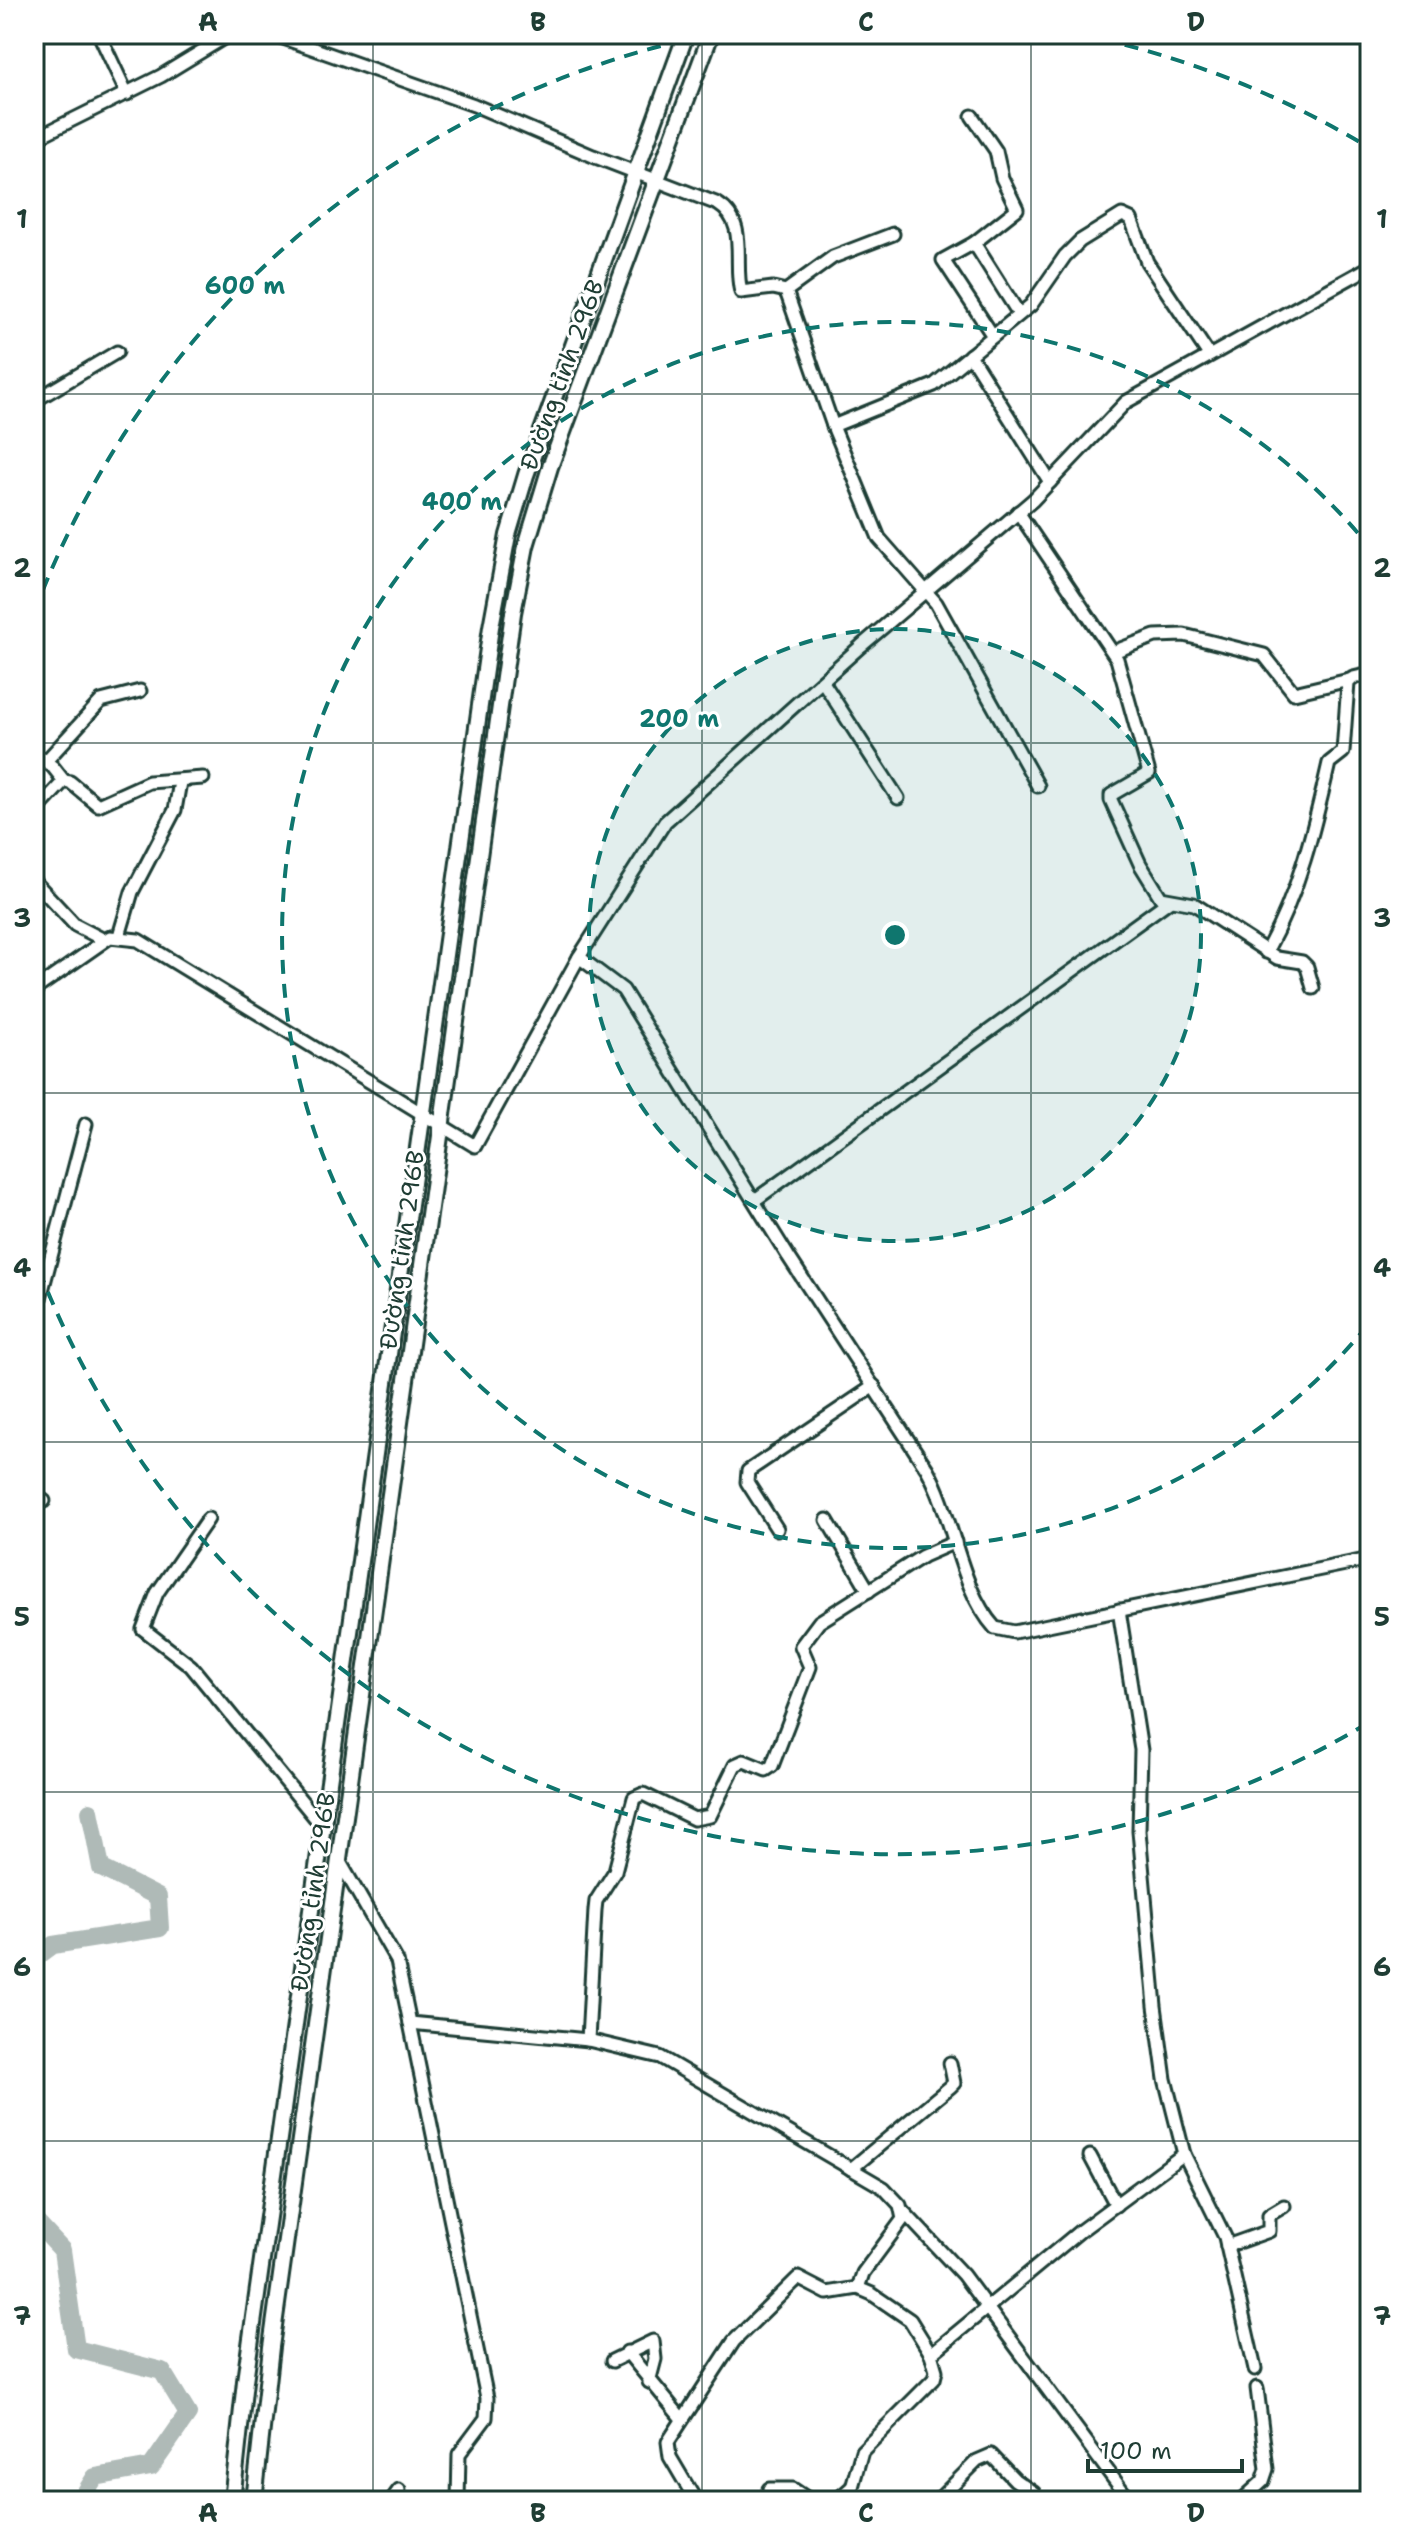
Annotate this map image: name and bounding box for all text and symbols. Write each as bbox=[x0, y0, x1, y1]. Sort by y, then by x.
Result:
text: A bbox=[198, 4, 218, 39]
text: B bbox=[530, 4, 546, 39]
text: C bbox=[858, 4, 874, 39]
text: D bbox=[1187, 4, 1205, 39]
text: 1 bbox=[16, 201, 28, 236]
text: 1 bbox=[1376, 201, 1388, 236]
text: 600 m bbox=[205, 270, 285, 302]
street label: Đường tỉnh 296B bbox=[513, 275, 611, 475]
text: 400 m bbox=[422, 486, 502, 518]
text: 2 bbox=[13, 550, 31, 585]
text: 2 bbox=[1373, 550, 1391, 585]
text: 200 m bbox=[639, 703, 719, 735]
text: 3 bbox=[13, 900, 31, 935]
text: 3 bbox=[1373, 900, 1391, 935]
centre of rings bbox=[881, 921, 909, 949]
street label: Đường tỉnh 296B bbox=[372, 1148, 432, 1352]
text: 4 bbox=[13, 1250, 31, 1285]
text: 4 bbox=[1373, 1250, 1391, 1285]
text: 5 bbox=[14, 1599, 30, 1634]
text: 5 bbox=[1374, 1599, 1390, 1634]
street label: Đường tỉnh 296B bbox=[283, 1790, 343, 1994]
text: 6 bbox=[13, 1949, 31, 1984]
text: 6 bbox=[1373, 1949, 1391, 1984]
text: 7 bbox=[13, 2298, 31, 2333]
text: 7 bbox=[1373, 2298, 1391, 2333]
scale bar bbox=[1088, 2423, 1242, 2473]
text: 100 m bbox=[1100, 2435, 1172, 2467]
text: A bbox=[198, 2495, 218, 2530]
text: B bbox=[530, 2495, 546, 2530]
text: C bbox=[858, 2495, 874, 2530]
text: D bbox=[1187, 2495, 1205, 2530]

